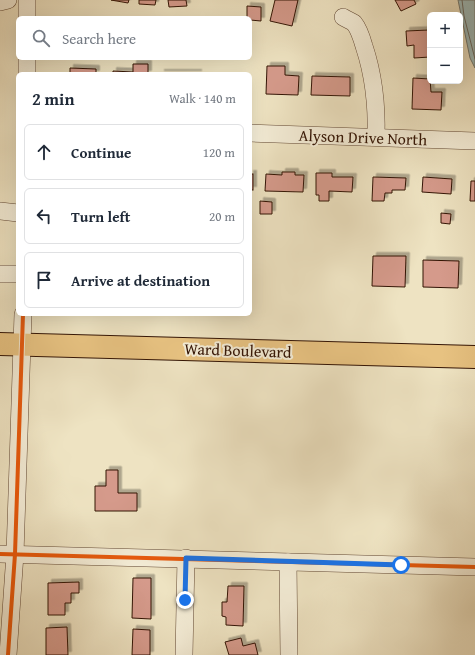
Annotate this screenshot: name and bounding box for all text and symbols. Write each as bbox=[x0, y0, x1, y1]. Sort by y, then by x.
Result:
map controls bbox=[427, 12, 463, 84]
button: + bbox=[427, 12, 463, 48]
search box bbox=[16, 16, 252, 60]
icon: search bbox=[30, 27, 52, 49]
text: Search here bbox=[62, 28, 136, 49]
button: − bbox=[427, 48, 463, 84]
text: 2 min bbox=[32, 86, 74, 111]
text: Walk · 140 m bbox=[169, 89, 236, 108]
street label: Alyson Drive North bbox=[298, 123, 428, 151]
icon: ahead bbox=[33, 141, 55, 163]
text: Continue bbox=[71, 142, 132, 163]
text: 120 m bbox=[203, 143, 235, 162]
icon: left bbox=[33, 205, 55, 227]
text: Turn left bbox=[71, 206, 130, 227]
text: 20 m bbox=[209, 207, 235, 226]
icon: arrive bbox=[33, 269, 55, 291]
text: Arrive at destination bbox=[71, 270, 210, 291]
street label: Ward Boulevard bbox=[184, 336, 292, 364]
route start bbox=[392, 556, 410, 574]
route end bbox=[176, 591, 194, 609]

